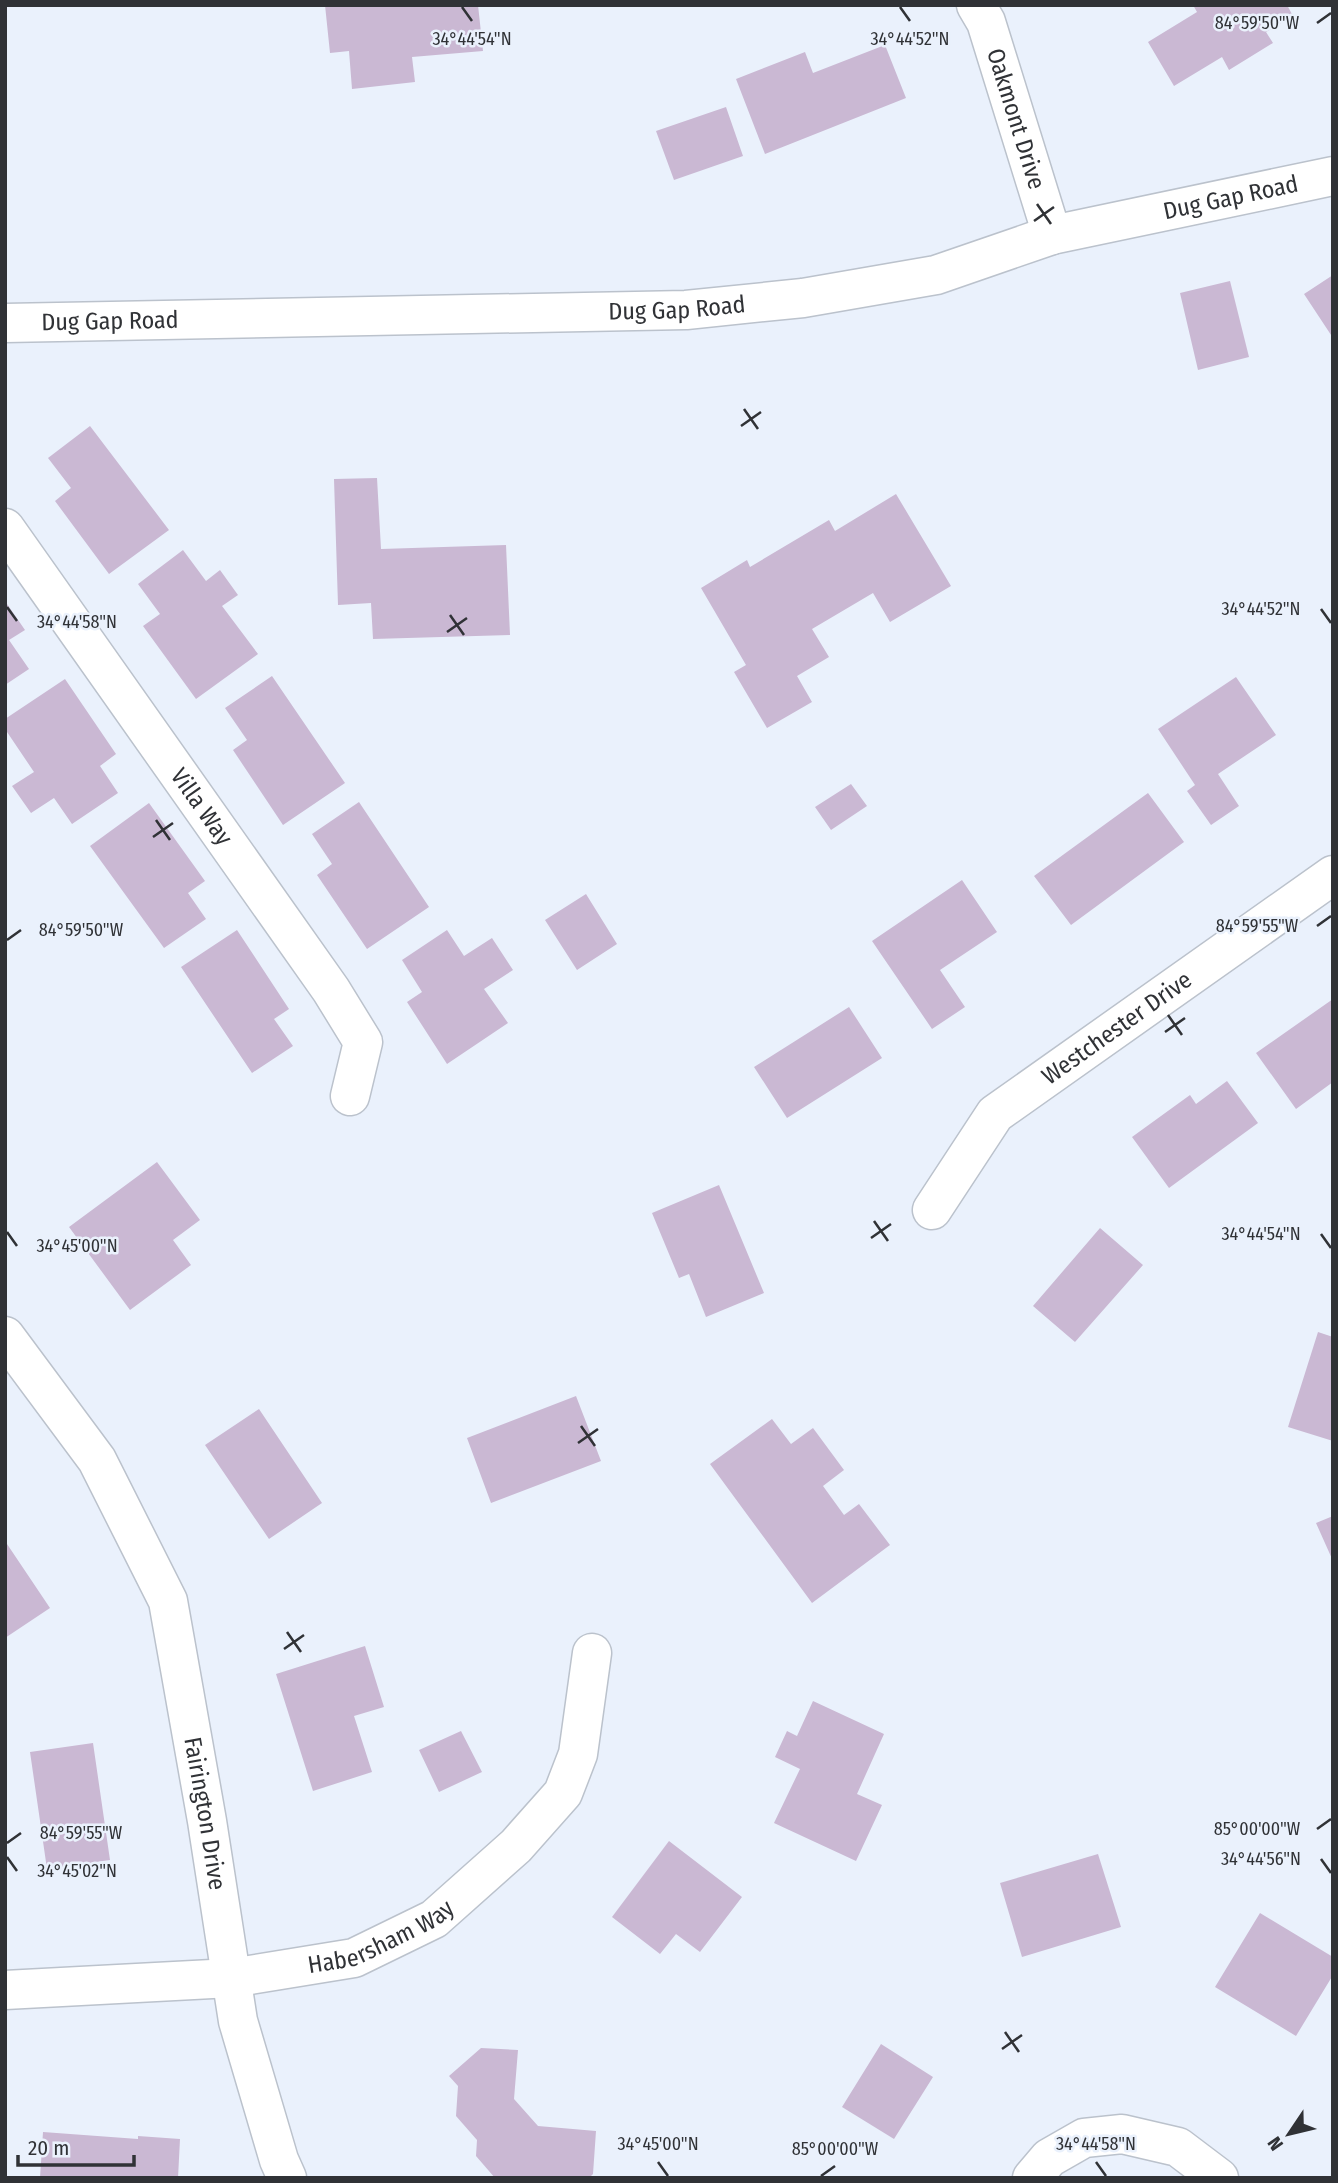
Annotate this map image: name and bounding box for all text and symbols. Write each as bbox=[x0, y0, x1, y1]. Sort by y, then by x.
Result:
text: 84°59'50"W bbox=[1215, 12, 1300, 34]
text: 34°44'54"N bbox=[432, 28, 512, 50]
text: 34°44'52"N bbox=[870, 28, 950, 50]
street label: Oakmont Drive bbox=[981, 45, 1051, 193]
street label: Dug Gap Road bbox=[1161, 170, 1301, 225]
street label: Dug Gap Road bbox=[608, 290, 747, 325]
street label: Dug Gap Road bbox=[41, 306, 179, 336]
text: 34°44'52"N bbox=[1221, 598, 1301, 620]
text: 34°44'58"N bbox=[37, 611, 117, 633]
street label: Villa Way bbox=[165, 763, 238, 851]
text: 84°59'55"W bbox=[1216, 915, 1299, 937]
text: 84°59'50"W bbox=[39, 919, 124, 941]
street label: Westchester Drive bbox=[1037, 965, 1197, 1090]
text: 34°44'54"N bbox=[1221, 1223, 1301, 1245]
text: 34°45'00"N bbox=[36, 1235, 118, 1257]
street label: Fairington Drive bbox=[178, 1735, 231, 1892]
text: 85°00'00"W bbox=[1214, 1818, 1301, 1840]
text: 84°59'55"W bbox=[40, 1822, 123, 1844]
text: 34°44'56"N bbox=[1221, 1848, 1301, 1870]
text: 34°45'02"N bbox=[37, 1860, 117, 1882]
street label: Habersham Way bbox=[306, 1894, 460, 1979]
north arrow bbox=[1254, 2099, 1324, 2169]
scale bar bbox=[18, 2124, 133, 2168]
text: N bbox=[1263, 2132, 1288, 2155]
text: 34°45'00"N bbox=[617, 2133, 699, 2155]
text: 34°44'58"N bbox=[1056, 2133, 1136, 2155]
text: 20 m bbox=[28, 2135, 69, 2161]
text: 85°00'00"W bbox=[792, 2138, 879, 2160]

